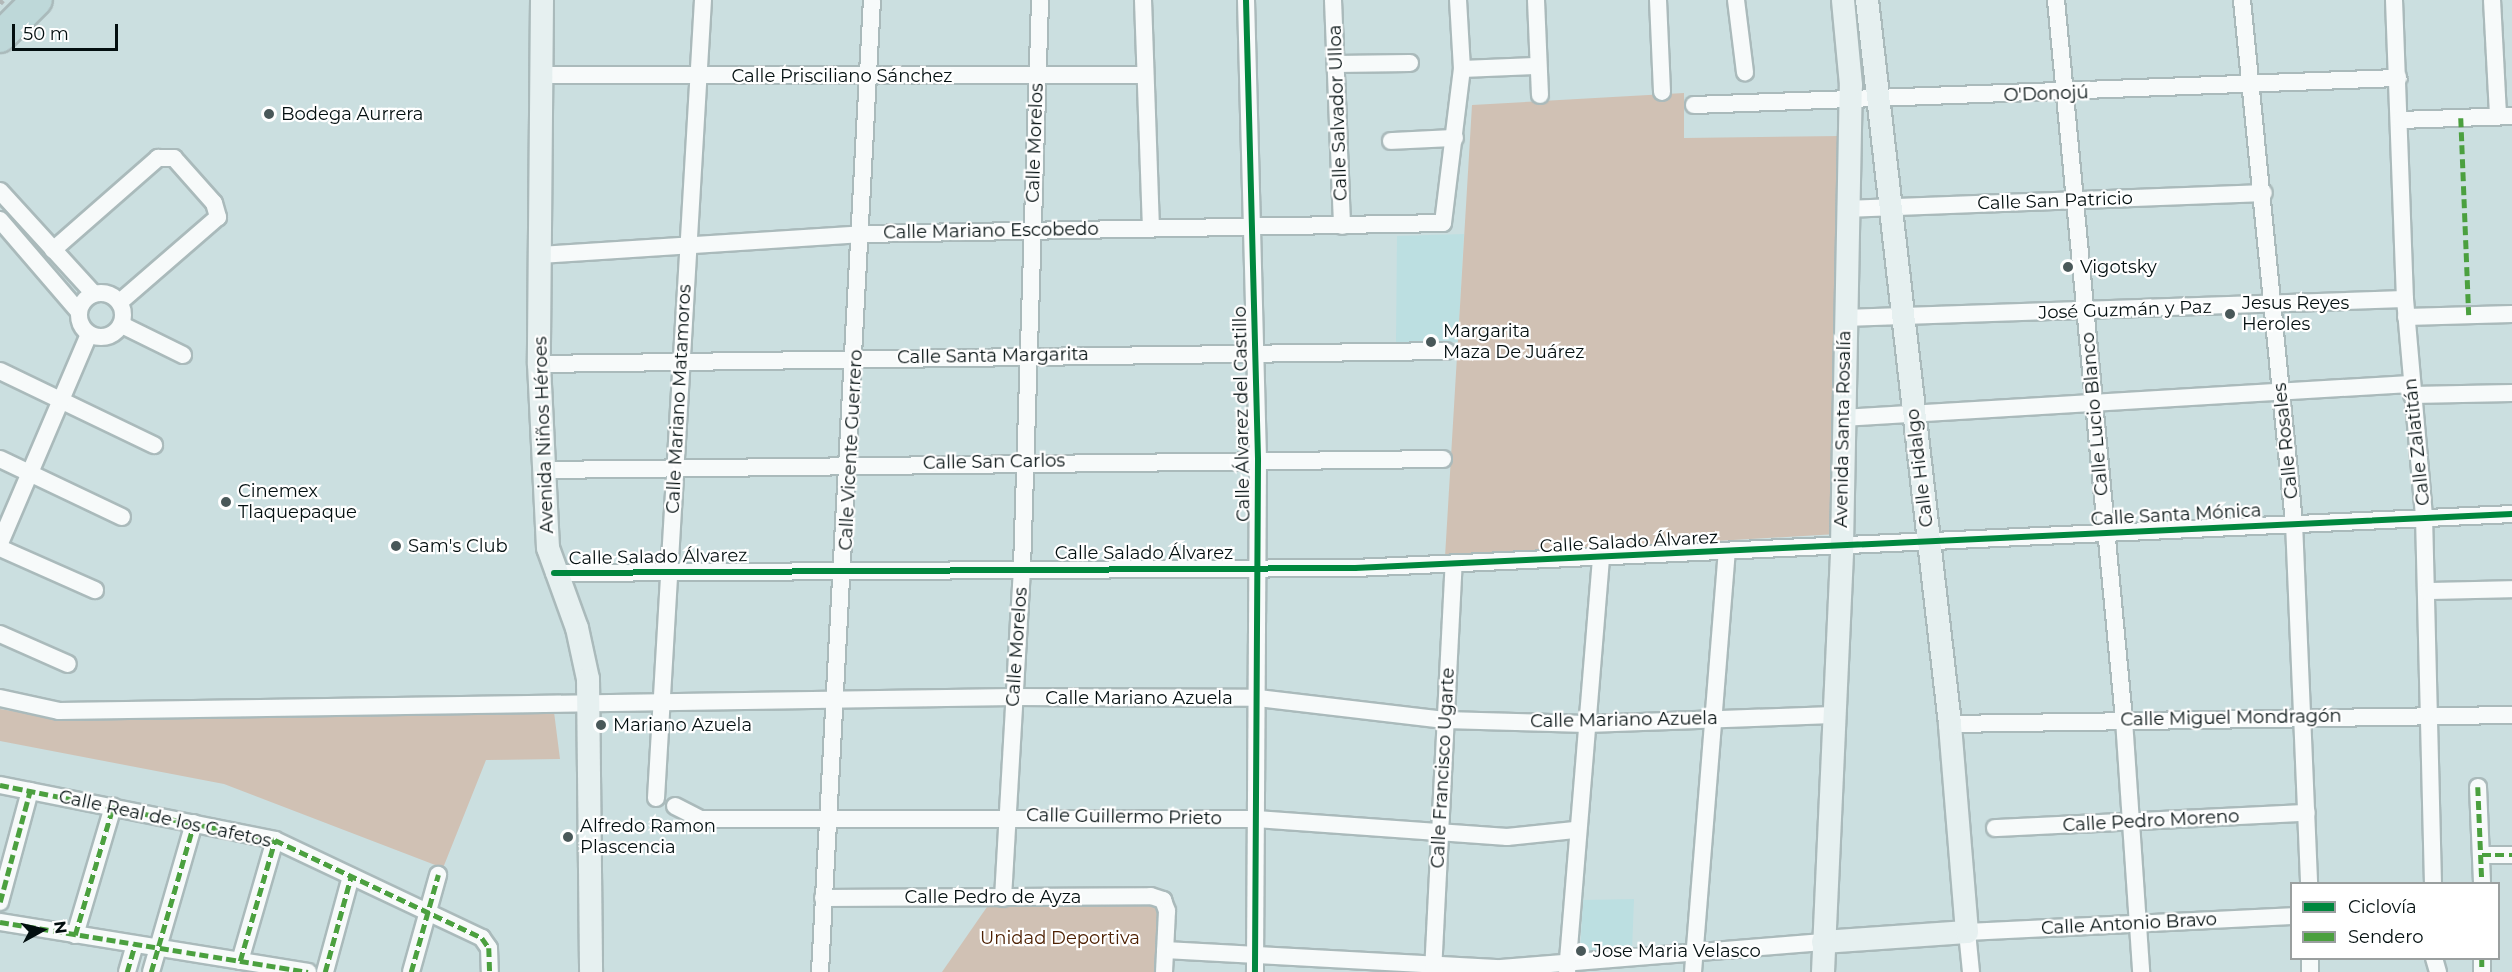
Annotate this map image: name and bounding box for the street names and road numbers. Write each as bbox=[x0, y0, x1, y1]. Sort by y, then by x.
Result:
street label: Calle Salvador Ulloa bbox=[1324, 25, 1352, 201]
street label: Calle Prisciliano Sánchez bbox=[731, 65, 953, 87]
street label: O'Donojú bbox=[2003, 82, 2089, 106]
street label: Calle Morelos bbox=[1022, 83, 1048, 203]
street label: Calle San Patricio bbox=[1977, 187, 2133, 215]
street label: Calle Mariano Escobedo bbox=[883, 218, 1099, 244]
street label: Calle Mariano Matamoros bbox=[662, 284, 696, 514]
street label: José Guzmán y Paz bbox=[2038, 296, 2212, 324]
street label: Calle Álvarez del Castillo bbox=[1229, 306, 1255, 522]
street label: Avenida Santa Rosalía bbox=[1830, 330, 1856, 528]
street label: Calle Lucio Blanco bbox=[2077, 331, 2113, 497]
street label: Avenida Niños Héroes bbox=[530, 336, 558, 534]
street label: Calle Santa Margarita bbox=[897, 344, 1089, 368]
street label: Calle Vicente Guerrero bbox=[835, 349, 867, 551]
street label: Calle Zalatitán bbox=[2400, 377, 2434, 507]
street label: Calle Rosales bbox=[2269, 382, 2303, 500]
street label: Calle Hidalgo bbox=[1902, 407, 1938, 529]
street label: Calle San Carlos bbox=[923, 450, 1065, 474]
street label: Calle Santa Mónica bbox=[2090, 500, 2262, 530]
street label: Calle Salado Álvarez bbox=[1539, 527, 1719, 557]
street label: Calle Salado Álvarez bbox=[1055, 542, 1233, 564]
street label: Calle Salado Álvarez bbox=[569, 545, 747, 569]
street label: Calle Morelos bbox=[1002, 587, 1032, 707]
street label: Calle Francisco Ugarte bbox=[1427, 667, 1459, 869]
street label: Calle Mariano Azuela bbox=[1045, 687, 1233, 709]
street label: Calle Miguel Mondragón bbox=[2120, 705, 2342, 731]
street label: Calle Mariano Azuela bbox=[1530, 708, 1718, 732]
street label: Calle Real de los Cafetos bbox=[57, 786, 273, 852]
street label: Calle Guillermo Prieto bbox=[1026, 804, 1222, 830]
street label: Calle Pedro Moreno bbox=[2062, 806, 2240, 836]
street label: Calle Pedro de Ayza bbox=[905, 886, 1081, 908]
street label: Calle Antonio Bravo bbox=[2040, 909, 2218, 939]

